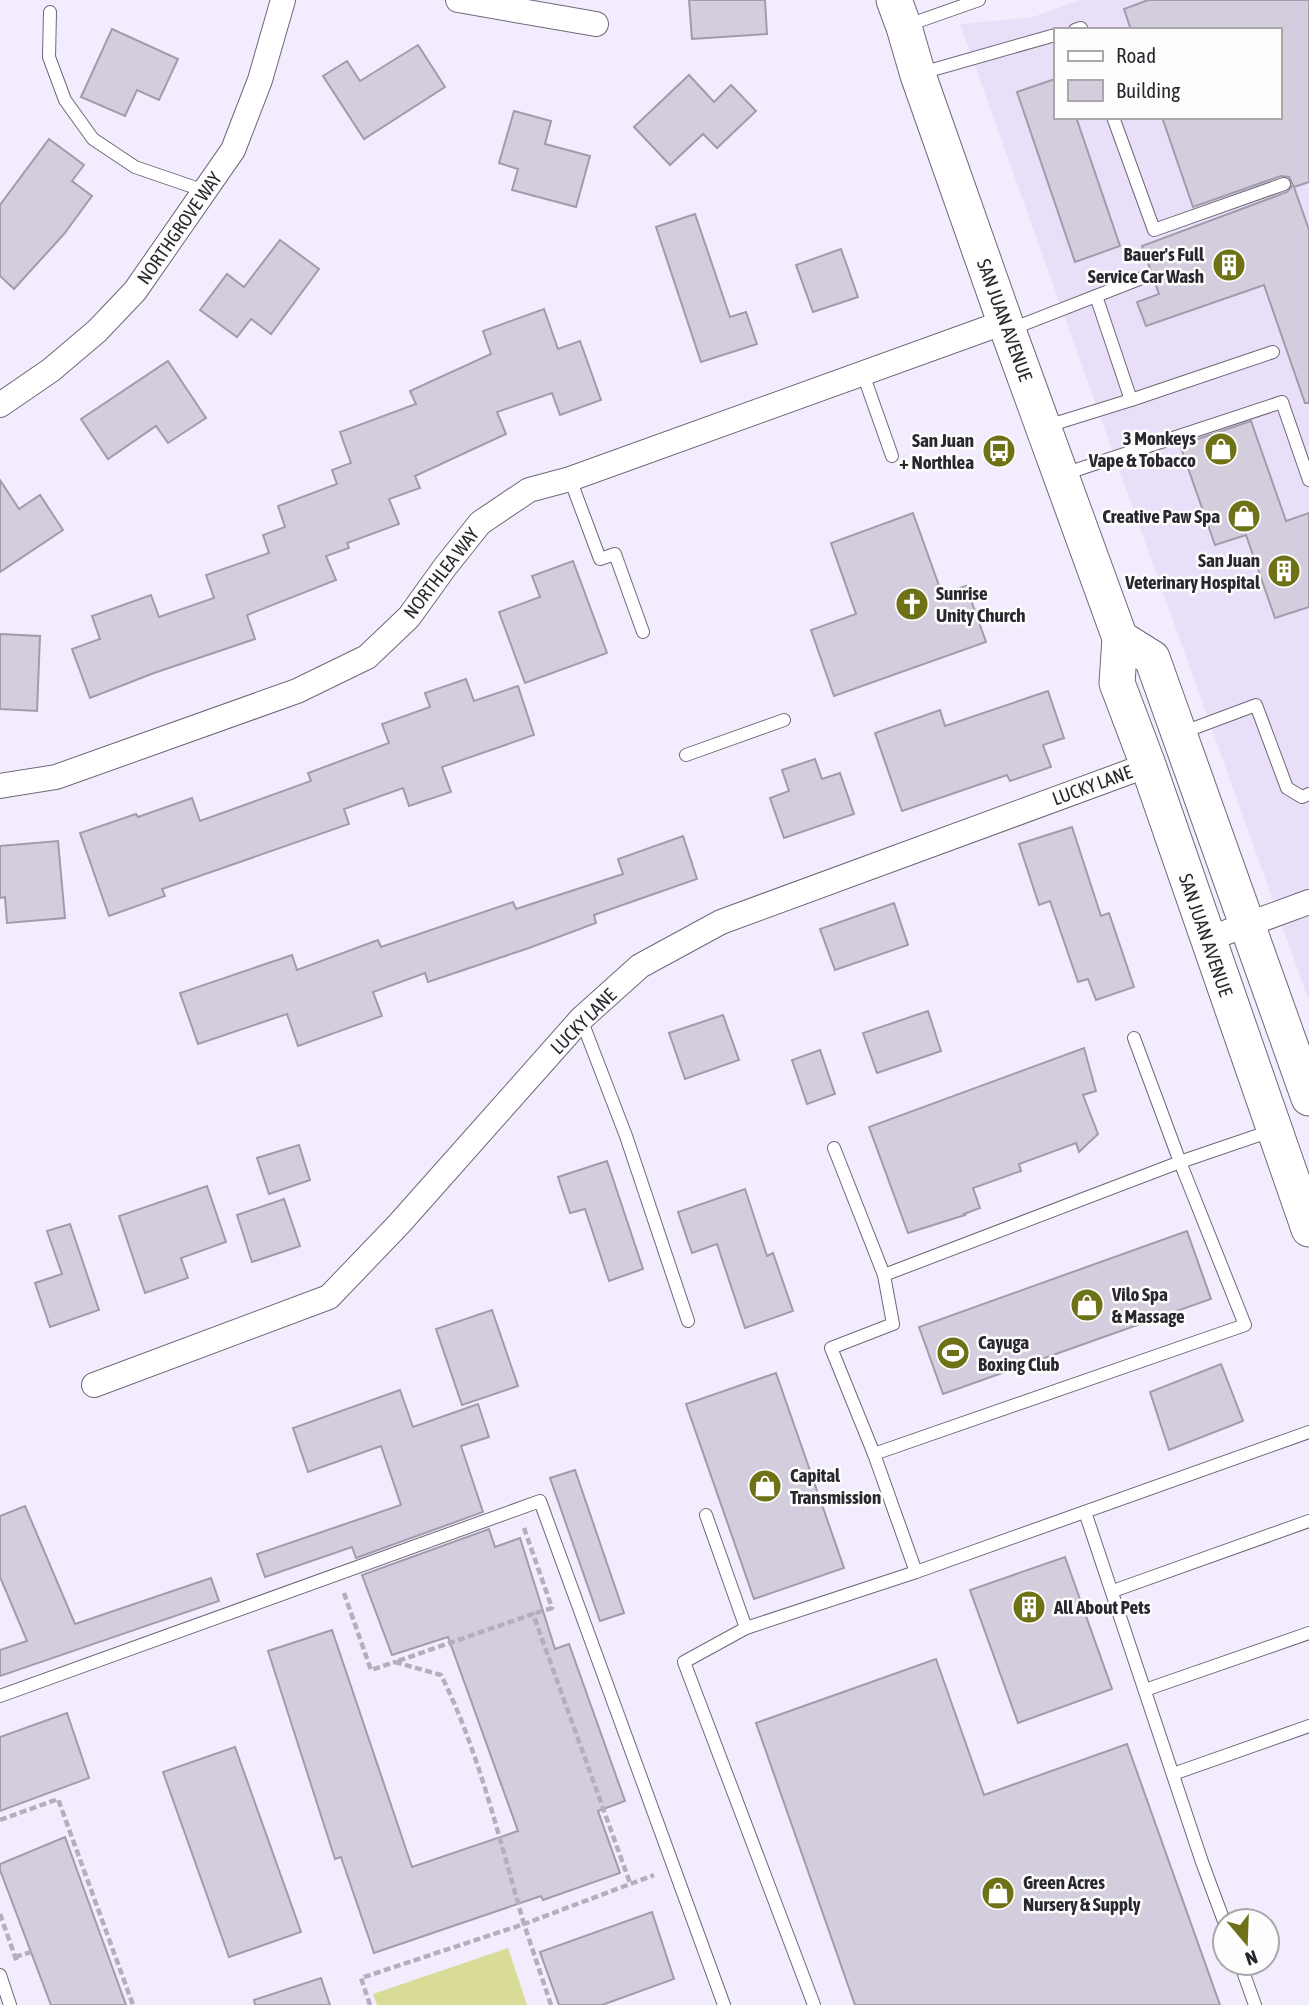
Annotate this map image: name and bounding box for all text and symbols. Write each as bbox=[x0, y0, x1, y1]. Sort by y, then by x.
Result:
legend bbox=[1054, 28, 1281, 119]
text: Road bbox=[1116, 43, 1156, 67]
text: Building bbox=[1116, 78, 1180, 102]
street label: NORTHGROVE WAY bbox=[132, 167, 226, 288]
place label: Bauer's Full Service Car Wash bbox=[1088, 243, 1205, 287]
building icon: Bauer's Full Service Car Wash bbox=[1210, 246, 1248, 284]
street label: SAN JUAN AVENUE bbox=[973, 256, 1037, 384]
place label: 3 Monkeys Vape & Tobacco bbox=[1088, 427, 1196, 471]
place label: San Juan + Northlea bbox=[899, 429, 974, 473]
shop icon: 3 Monkeys Vape & Tobacco bbox=[1202, 430, 1240, 468]
bus stop icon: San Juan + Northlea bbox=[980, 432, 1018, 470]
shop icon: Creative Paw Spa bbox=[1225, 497, 1263, 535]
place label: Creative Paw Spa bbox=[1102, 505, 1220, 527]
street label: NORTHLEA WAY bbox=[399, 523, 483, 623]
place label: San Juan Veterinary Hospital bbox=[1124, 549, 1261, 593]
building icon: San Juan Veterinary Hospital bbox=[1265, 552, 1303, 590]
place label: Sunrise Unity Church bbox=[936, 582, 1026, 626]
church icon: Sunrise Unity Church bbox=[893, 585, 931, 623]
street label: LUCKY LANE bbox=[1049, 760, 1135, 810]
street label: SAN JUAN AVENUE bbox=[1175, 871, 1237, 999]
street label: LUCKY LANE bbox=[546, 984, 620, 1058]
place label: Vilo Spa & Massage bbox=[1111, 1283, 1185, 1327]
shop icon: Vilo Spa & Massage bbox=[1068, 1286, 1106, 1324]
place label: Cayuga Boxing Club bbox=[978, 1331, 1060, 1375]
sports icon: Cayuga Boxing Club bbox=[934, 1334, 972, 1372]
place label: Capital Transmission bbox=[790, 1464, 881, 1508]
shop icon: Capital Transmission bbox=[746, 1467, 784, 1505]
building icon: All About Pets bbox=[1010, 1588, 1048, 1626]
place label: All About Pets bbox=[1053, 1596, 1151, 1618]
place label: Green Acres Nursery & Supply bbox=[1023, 1871, 1141, 1915]
shop icon: Green Acres Nursery & Supply bbox=[979, 1874, 1017, 1912]
north arrow bbox=[1211, 1907, 1281, 1977]
text: N bbox=[1243, 1946, 1260, 1970]

